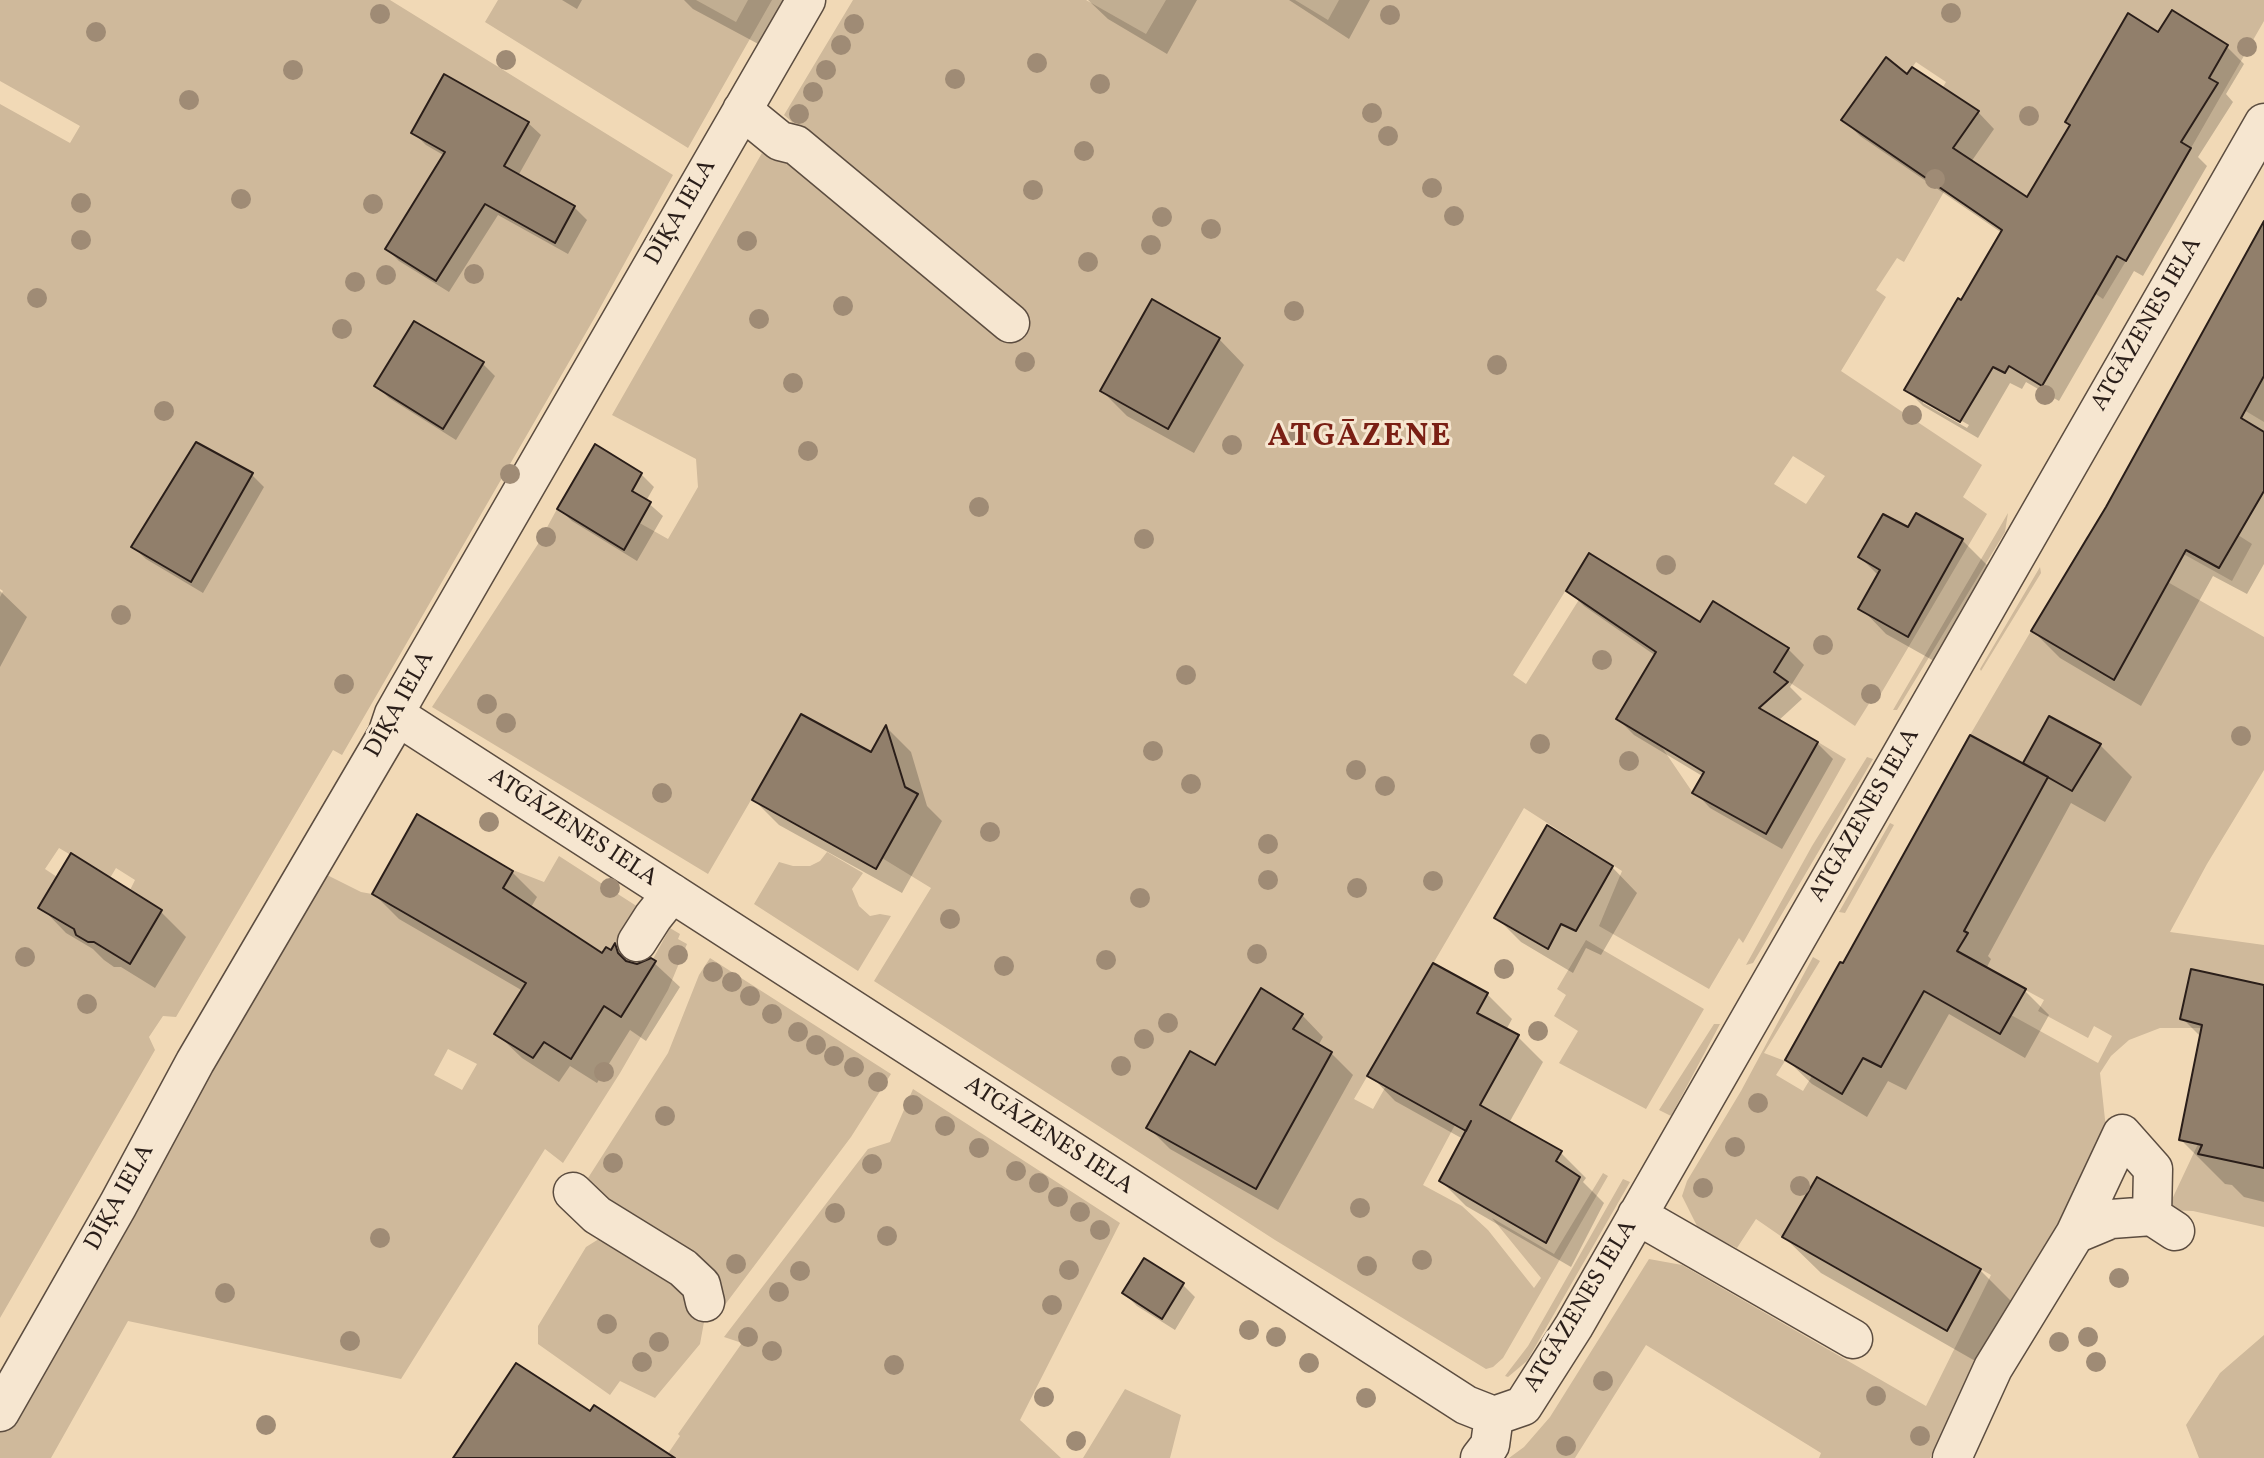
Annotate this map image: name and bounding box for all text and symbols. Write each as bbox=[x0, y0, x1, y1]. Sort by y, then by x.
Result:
street label: DĪĶA IELA bbox=[640, 155, 724, 271]
street label: ATGĀZENES IELA bbox=[2087, 233, 2209, 417]
district label: ATGĀZENE bbox=[1269, 420, 1451, 458]
street label: DĪĶA IELA bbox=[360, 647, 442, 763]
street label: ATGĀZENES IELA bbox=[1805, 724, 1927, 908]
street label: ATGĀZENES IELA bbox=[482, 764, 662, 894]
street label: ATGĀZENES IELA bbox=[958, 1072, 1138, 1202]
street label: DĪĶA IELA bbox=[80, 1140, 162, 1256]
street label: ATGĀZENES IELA bbox=[1519, 1216, 1645, 1398]

